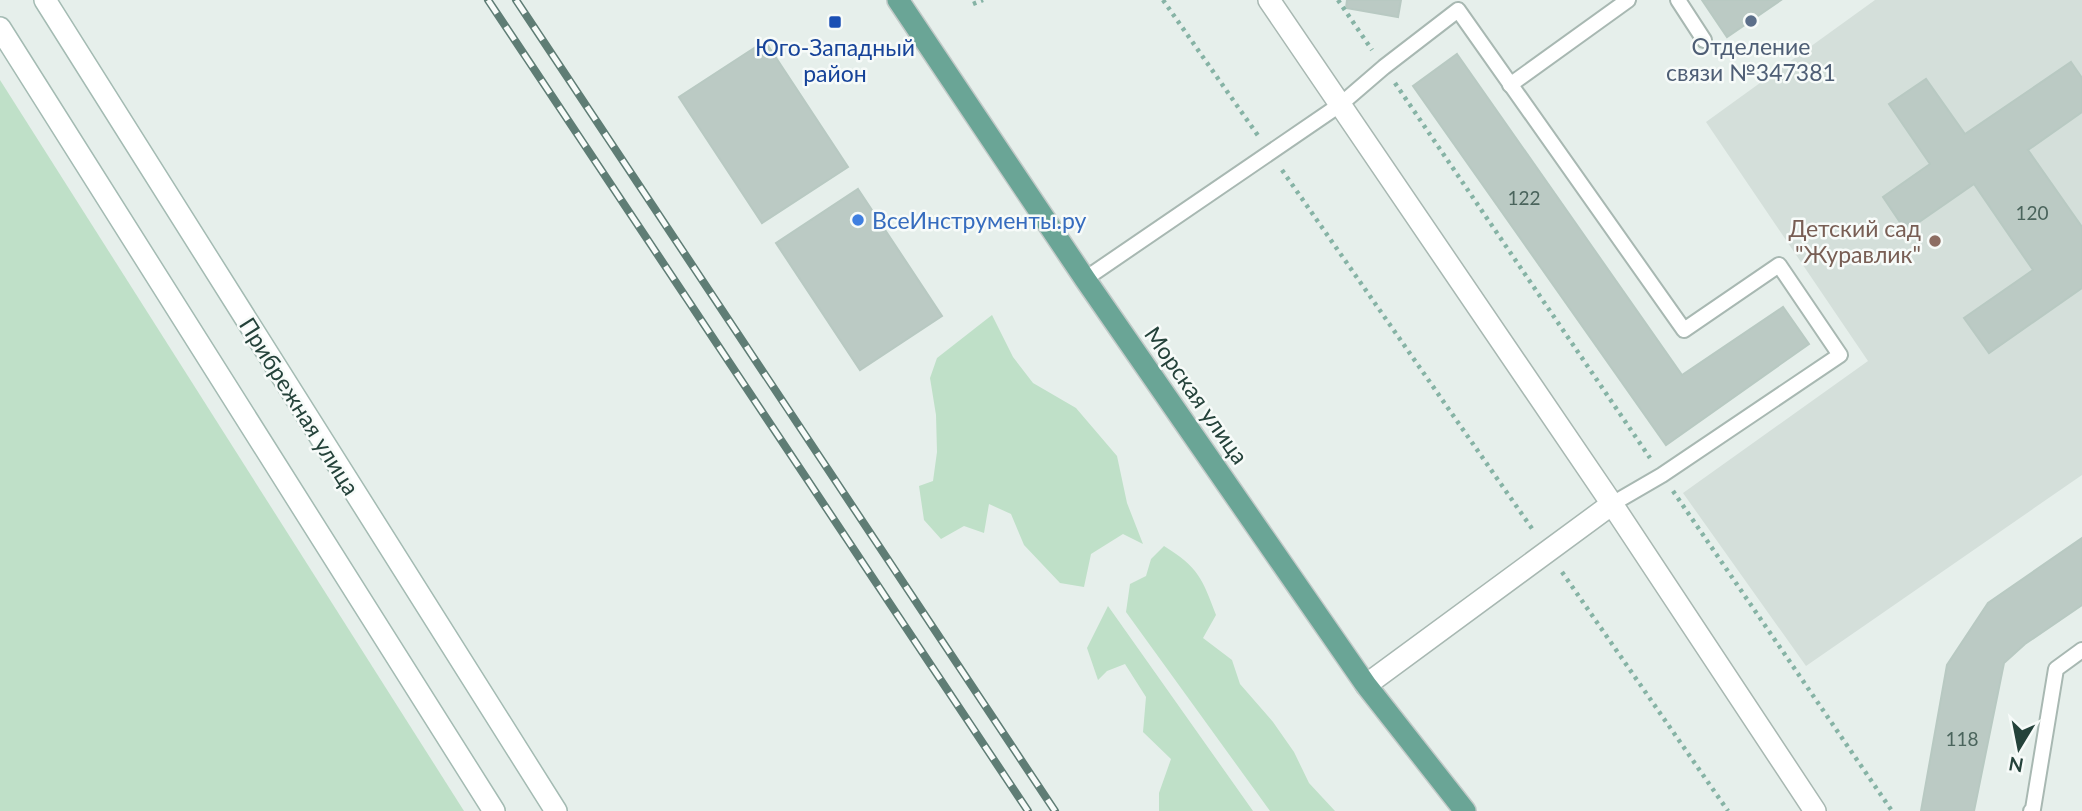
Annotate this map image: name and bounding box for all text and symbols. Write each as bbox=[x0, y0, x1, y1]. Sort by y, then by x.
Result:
marker: Отделение связи №347381 bbox=[1743, 13, 1759, 29]
marker: Юго-Западный район bbox=[827, 14, 843, 30]
place label: Отделение связи №347381 bbox=[1666, 32, 1836, 86]
place label: Юго-Западный район bbox=[755, 33, 915, 87]
house number: 122 bbox=[1507, 186, 1541, 209]
house number: 120 bbox=[2015, 201, 2049, 224]
place label: ВсеИнструменты.ру bbox=[872, 206, 1087, 234]
marker: ВсеИнструменты.ру bbox=[850, 212, 866, 228]
place label: Детский сад "Журавлик" bbox=[1789, 214, 1921, 268]
marker: Детский сад "Журавлик" bbox=[1927, 233, 1943, 249]
street label: Прибрежная улица bbox=[234, 312, 366, 500]
street label: Морская улица bbox=[1139, 321, 1255, 469]
north arrow bbox=[1984, 713, 2054, 783]
house number: 118 bbox=[1945, 727, 1979, 750]
text: N bbox=[2007, 753, 2025, 778]

